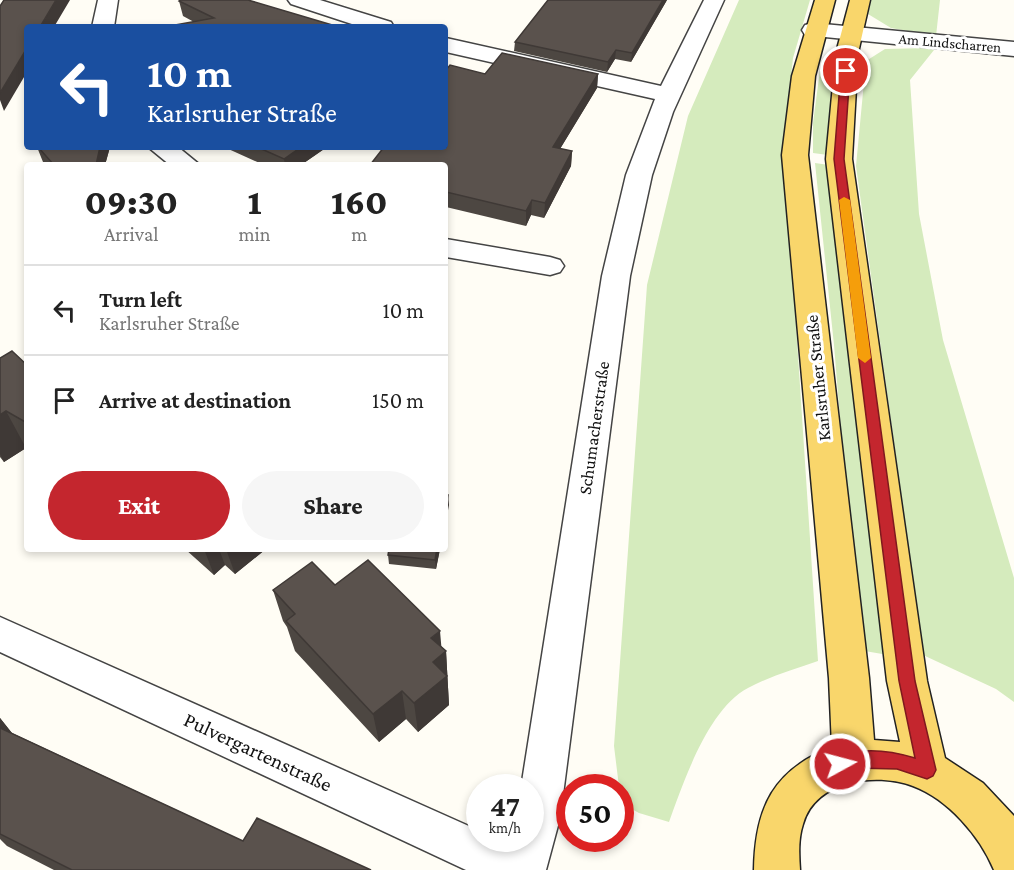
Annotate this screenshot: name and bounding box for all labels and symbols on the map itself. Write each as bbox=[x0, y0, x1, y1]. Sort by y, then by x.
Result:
street label: Am Lindscharren bbox=[898, 31, 1002, 55]
pin bbox=[820, 45, 871, 96]
street label: Karlsruher Straße bbox=[801, 314, 835, 442]
street label: Schumacherstraße bbox=[575, 360, 613, 496]
street label: Pulvergartenstraße bbox=[180, 707, 336, 797]
position arrow bbox=[808, 732, 872, 796]
speed limit sign: 50 bbox=[556, 774, 634, 852]

